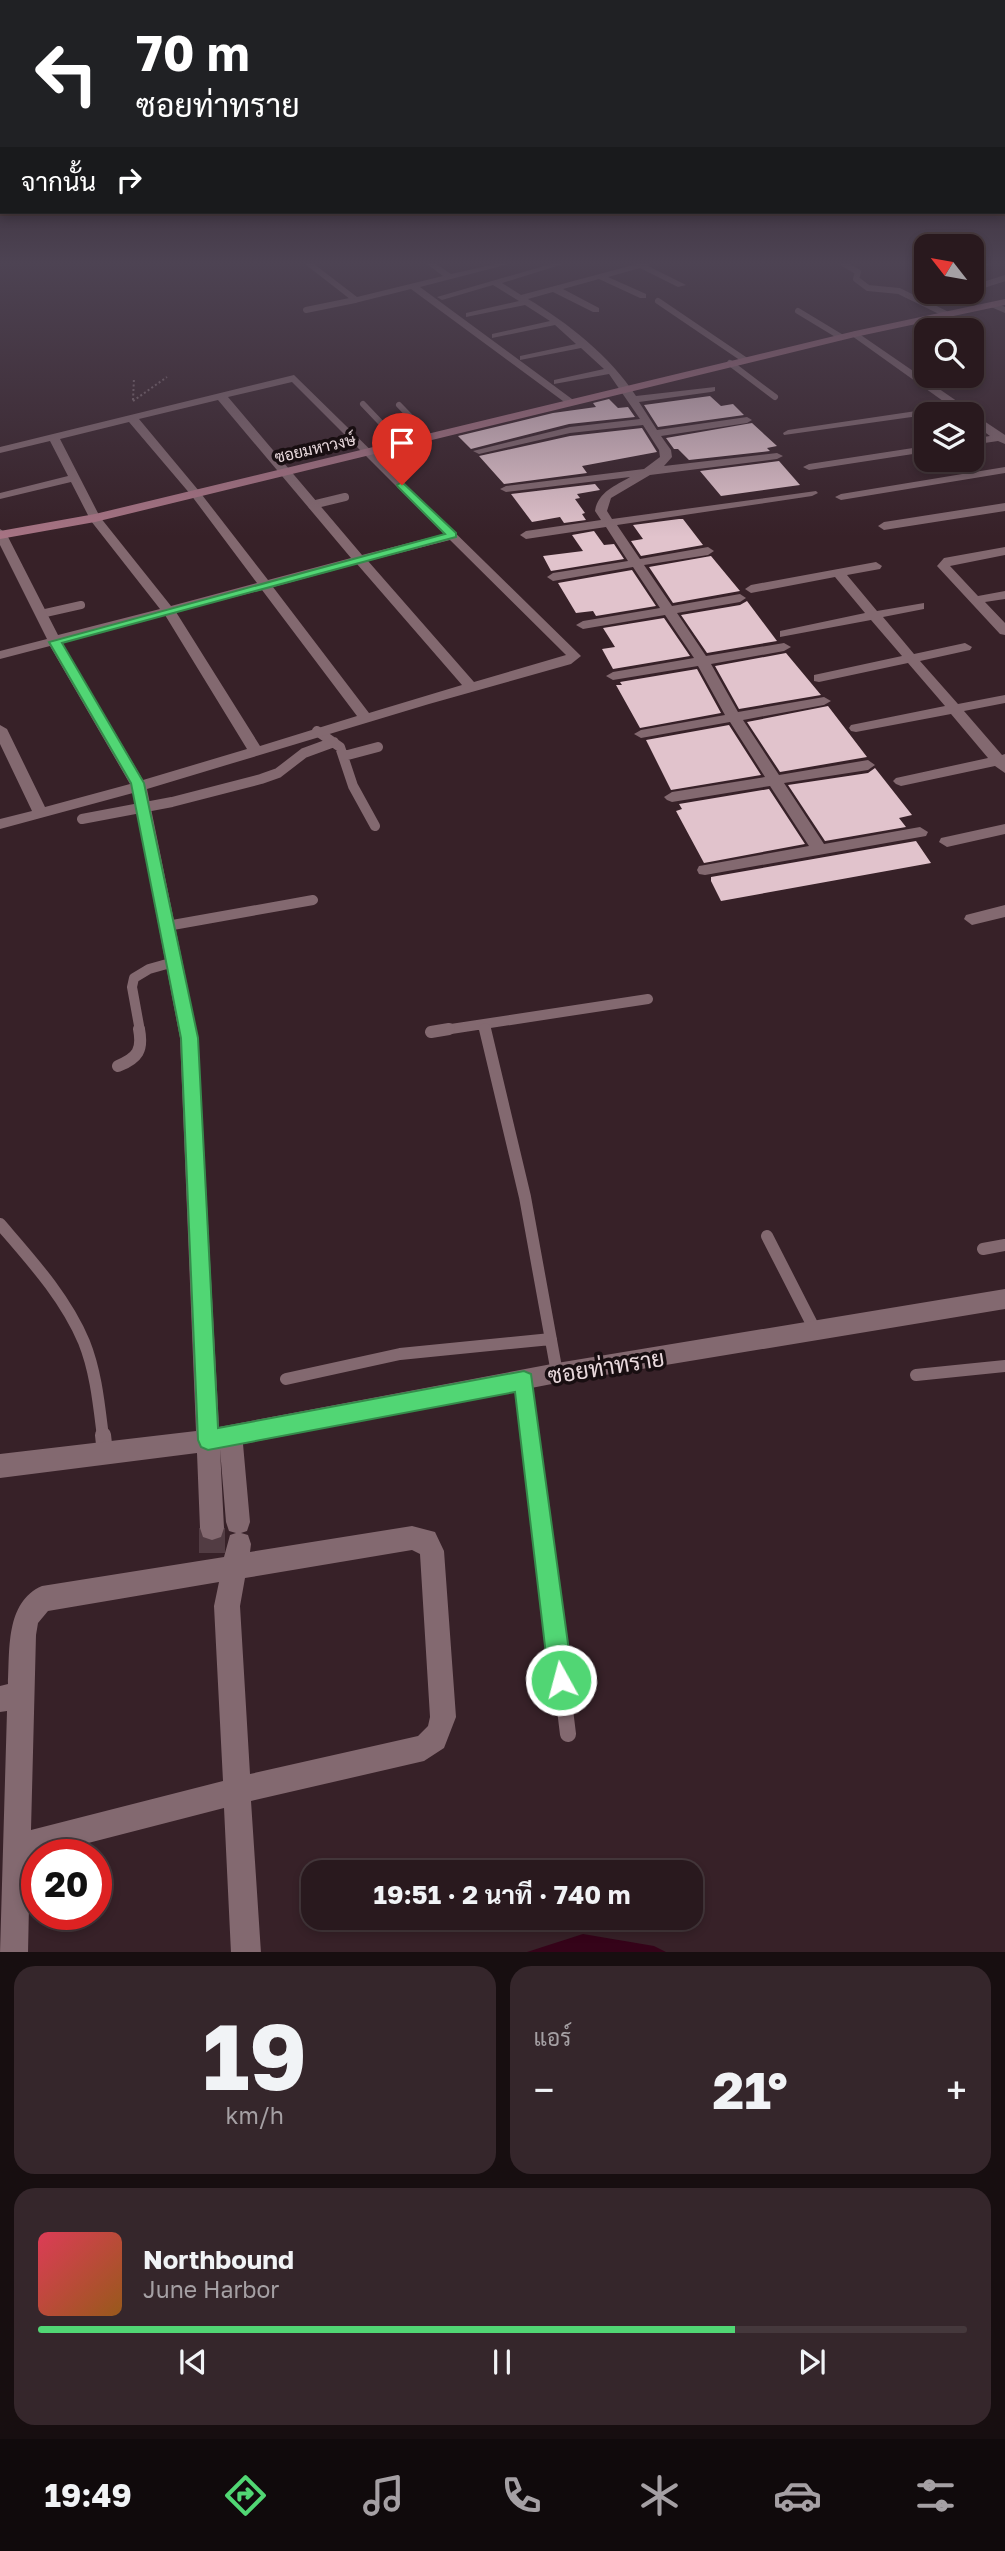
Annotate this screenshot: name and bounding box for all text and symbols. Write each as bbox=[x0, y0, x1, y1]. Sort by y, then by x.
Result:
text: 70 m bbox=[136, 23, 250, 82]
icon: left bbox=[21, 28, 112, 119]
text: ซอยท่าทราย bbox=[136, 86, 300, 124]
icon: right bbox=[110, 161, 148, 199]
text: จากนั้น bbox=[21, 166, 96, 197]
north arrow bbox=[914, 234, 984, 304]
map controls bbox=[914, 234, 984, 472]
button: search bbox=[914, 318, 984, 388]
button: layers bbox=[914, 402, 984, 472]
pin bbox=[372, 413, 432, 485]
icon: arrive bbox=[383, 424, 421, 462]
street label: ซอยมหาวงษ์ bbox=[272, 427, 358, 467]
street label: ซอยท่าทราย bbox=[546, 1343, 666, 1389]
position arrow bbox=[524, 1643, 598, 1717]
speed limit sign: 20 bbox=[21, 1839, 112, 1930]
text: 19:51 · 2 นาที · 740 m bbox=[374, 1879, 630, 1910]
text: 19 bbox=[202, 2001, 307, 2110]
text: แอร์ bbox=[534, 2023, 571, 2051]
text: 21° bbox=[713, 2058, 788, 2120]
text: − bbox=[534, 2067, 554, 2112]
text: + bbox=[946, 2067, 967, 2112]
text: km/h bbox=[225, 2101, 284, 2129]
text: Northbound bbox=[143, 2244, 294, 2275]
text: June Harbor bbox=[143, 2275, 279, 2303]
icon: previous bbox=[174, 2343, 212, 2381]
icon: pause bbox=[483, 2343, 521, 2381]
icon: next bbox=[793, 2343, 831, 2381]
icon: directions bbox=[221, 2471, 270, 2520]
icon: music bbox=[359, 2471, 408, 2520]
icon: phone bbox=[497, 2471, 546, 2520]
icon: climate bbox=[635, 2471, 684, 2520]
icon: car bbox=[773, 2471, 822, 2520]
icon: filters bbox=[911, 2471, 960, 2520]
text: 19:49 bbox=[45, 2476, 132, 2514]

